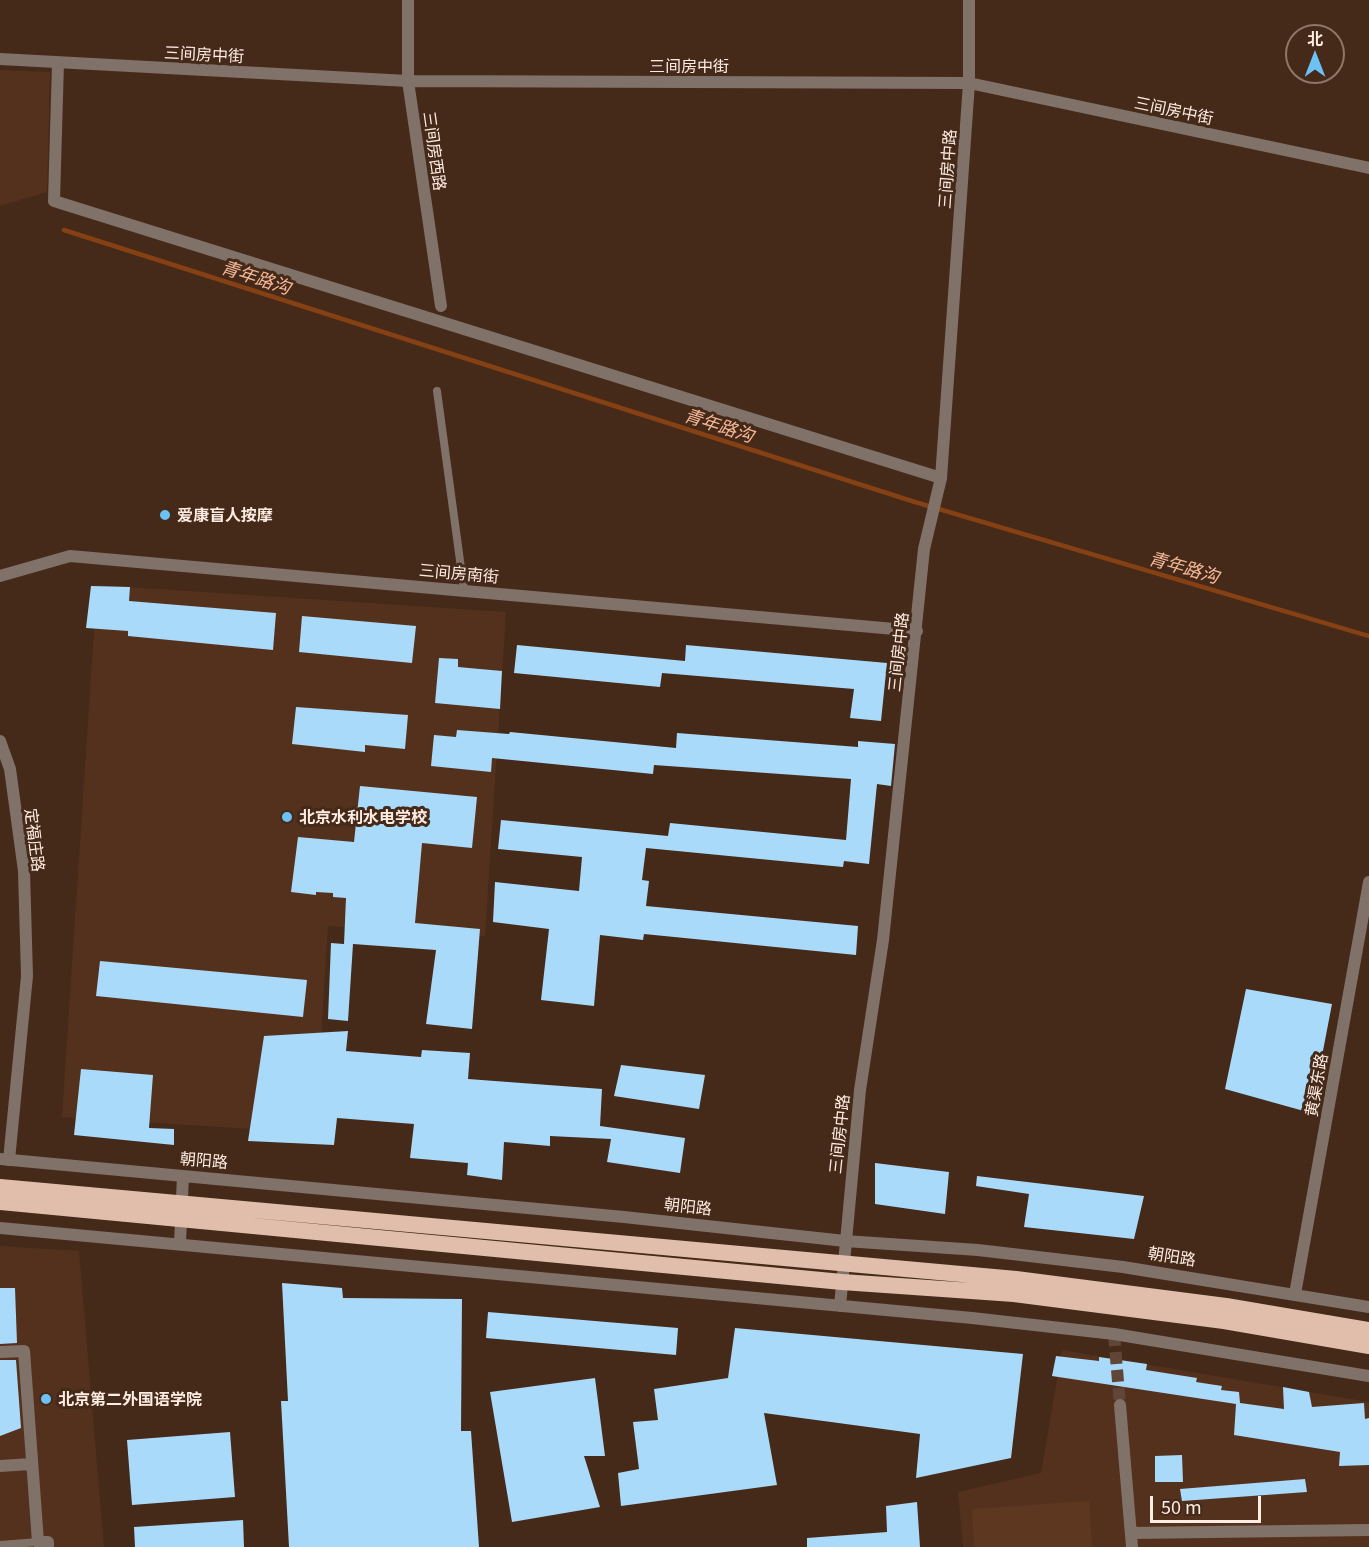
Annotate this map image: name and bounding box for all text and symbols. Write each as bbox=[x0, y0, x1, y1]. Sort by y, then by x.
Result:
north arrow bbox=[1285, 24, 1345, 84]
text: 北 bbox=[1307, 26, 1323, 50]
street label: 三间房中街 bbox=[164, 42, 244, 66]
street label: 三间房中街 bbox=[649, 56, 729, 76]
street label: 三间房中街 bbox=[1133, 92, 1215, 128]
street label: 三间房西路 bbox=[420, 110, 450, 192]
street label: 三间房中路 bbox=[935, 128, 959, 210]
water label: 青年路沟 bbox=[218, 256, 294, 298]
water label: 青年路沟 bbox=[681, 404, 757, 446]
place label: 爱康盲人按摩 bbox=[177, 505, 273, 525]
marker: 爱康盲人按摩 bbox=[158, 508, 172, 522]
water label: 青年路沟 bbox=[1146, 547, 1222, 587]
street label: 三间房南街 bbox=[418, 560, 500, 586]
street label: 三间房中路 bbox=[884, 611, 912, 693]
street label: 定福庄路 bbox=[22, 807, 48, 873]
place label: 北京水利水电学校 bbox=[299, 807, 427, 827]
marker: 北京水利水电学校 bbox=[280, 810, 294, 824]
street label: 黄渠东路 bbox=[1301, 1052, 1331, 1118]
street label: 三间房中路 bbox=[825, 1093, 853, 1175]
street label: 朝阳路 bbox=[179, 1148, 229, 1172]
street label: 朝阳路 bbox=[663, 1194, 713, 1218]
street label: 朝阳路 bbox=[1147, 1243, 1197, 1269]
place label: 北京第二外国语学院 bbox=[58, 1389, 202, 1409]
marker: 北京第二外国语学院 bbox=[39, 1392, 53, 1406]
scale bar bbox=[1153, 1484, 1264, 1522]
text: 50 m bbox=[1161, 1493, 1202, 1519]

